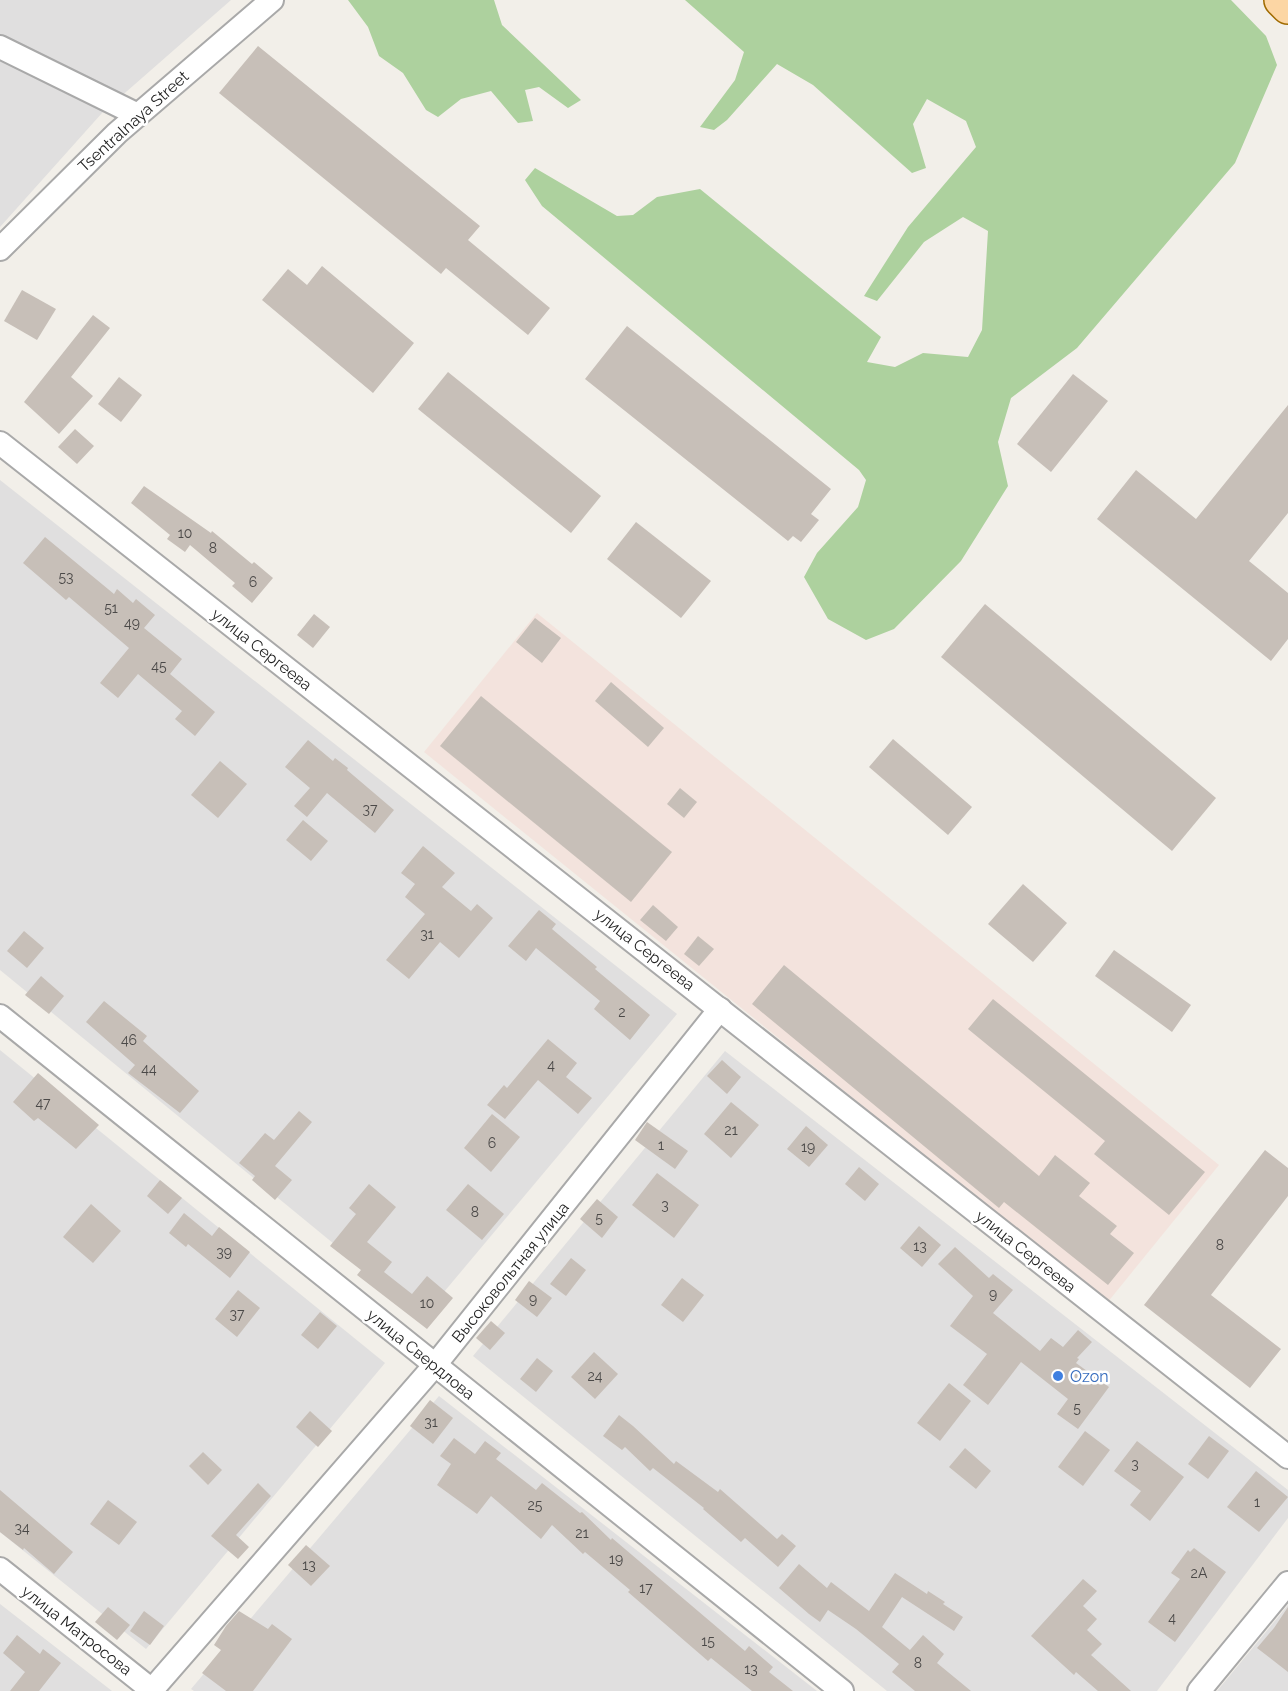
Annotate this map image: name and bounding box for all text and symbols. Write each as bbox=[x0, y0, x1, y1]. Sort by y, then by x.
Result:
street label: Tsentralnaya Street bbox=[74, 66, 193, 176]
house number: 10 bbox=[178, 525, 192, 541]
house number: 8 bbox=[209, 540, 217, 556]
house number: 53 bbox=[58, 569, 74, 585]
house number: 6 bbox=[249, 574, 257, 590]
house number: 51 bbox=[104, 600, 118, 616]
street label: улица Сергеева bbox=[208, 604, 316, 694]
house number: 49 bbox=[124, 615, 140, 631]
house number: 45 bbox=[151, 658, 167, 674]
house number: 37 bbox=[363, 801, 378, 817]
street label: улица Сергеева bbox=[591, 904, 699, 994]
house number: 31 bbox=[420, 926, 434, 942]
house number: 2 bbox=[618, 1004, 626, 1020]
house number: 46 bbox=[121, 1032, 137, 1048]
house number: 4 bbox=[547, 1057, 555, 1073]
house number: 44 bbox=[141, 1061, 157, 1077]
house number: 47 bbox=[35, 1095, 51, 1111]
house number: 21 bbox=[724, 1122, 738, 1138]
house number: 6 bbox=[488, 1135, 496, 1151]
house number: 1 bbox=[658, 1137, 664, 1153]
house number: 19 bbox=[801, 1139, 815, 1155]
house number: 3 bbox=[661, 1197, 669, 1213]
street label: Высоковольтная улица bbox=[448, 1198, 573, 1346]
house number: 8 bbox=[471, 1204, 479, 1220]
street label: улица Сергеева bbox=[972, 1206, 1080, 1296]
house number: 5 bbox=[595, 1210, 603, 1226]
house number: 8 bbox=[1216, 1237, 1224, 1253]
house number: 13 bbox=[913, 1238, 927, 1254]
house number: 39 bbox=[216, 1244, 232, 1260]
house number: 9 bbox=[989, 1286, 997, 1302]
house number: 9 bbox=[529, 1291, 537, 1307]
house number: 10 bbox=[420, 1295, 434, 1311]
street label: улица Свердлова bbox=[363, 1305, 478, 1404]
house number: 37 bbox=[230, 1306, 245, 1322]
place label: Ozon bbox=[1070, 1367, 1109, 1386]
house number: 24 bbox=[588, 1368, 603, 1384]
marker: Ozon bbox=[1051, 1369, 1065, 1383]
house number: 5 bbox=[1073, 1400, 1081, 1416]
house number: 31 bbox=[424, 1414, 438, 1430]
house number: 3 bbox=[1131, 1456, 1139, 1472]
house number: 1 bbox=[1254, 1494, 1260, 1510]
house number: 25 bbox=[528, 1497, 543, 1513]
house number: 34 bbox=[14, 1520, 30, 1536]
house number: 21 bbox=[575, 1525, 589, 1541]
house number: 19 bbox=[609, 1551, 623, 1567]
house number: 13 bbox=[302, 1557, 316, 1573]
house number: 2А bbox=[1191, 1565, 1208, 1581]
house number: 17 bbox=[639, 1580, 653, 1596]
street label: улица Матросова bbox=[18, 1582, 135, 1679]
house number: 4 bbox=[1168, 1610, 1176, 1626]
house number: 15 bbox=[701, 1633, 715, 1649]
house number: 8 bbox=[914, 1655, 922, 1671]
house number: 13 bbox=[744, 1661, 758, 1677]

